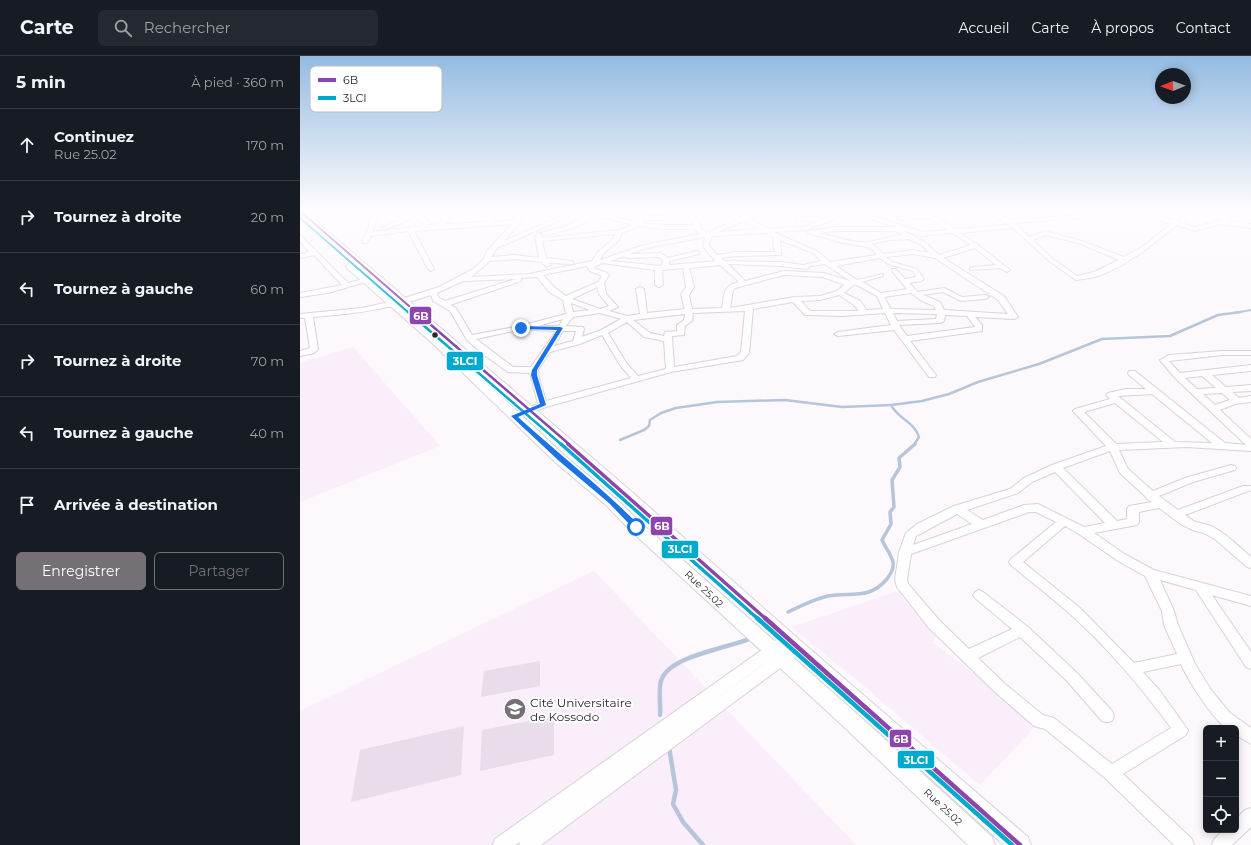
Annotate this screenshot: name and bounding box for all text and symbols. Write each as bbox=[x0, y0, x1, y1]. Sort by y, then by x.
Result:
search box bbox=[98, 10, 378, 46]
text: Carte bbox=[20, 16, 74, 39]
icon: search bbox=[112, 17, 134, 39]
text: Rechercher bbox=[144, 18, 231, 37]
text: Accueil bbox=[959, 19, 1010, 37]
text: Carte bbox=[1032, 19, 1069, 37]
text: À propos bbox=[1091, 19, 1154, 37]
text: Contact bbox=[1176, 19, 1231, 37]
legend bbox=[310, 66, 442, 112]
north arrow bbox=[1155, 68, 1191, 104]
text: 5 min bbox=[16, 72, 66, 92]
text: 6B bbox=[343, 73, 358, 87]
text: À pied · 360 m bbox=[191, 74, 284, 90]
text: 3LCI bbox=[343, 91, 367, 105]
text: Continuez bbox=[54, 127, 134, 146]
icon: ahead bbox=[16, 134, 38, 156]
text: 170 m bbox=[246, 137, 284, 153]
text: Rue 25.02 bbox=[54, 146, 117, 162]
icon: right bbox=[16, 206, 38, 228]
text: Tournez à droite bbox=[54, 207, 182, 226]
text: 20 m bbox=[251, 209, 284, 225]
icon: left bbox=[16, 278, 38, 300]
text: Tournez à gauche bbox=[54, 279, 193, 298]
text: 60 m bbox=[250, 281, 284, 297]
line badge: 6B bbox=[409, 306, 432, 325]
text: 6B bbox=[413, 309, 429, 323]
route end bbox=[512, 319, 530, 337]
unlabelled marker bbox=[430, 330, 440, 340]
icon: right bbox=[16, 350, 38, 372]
text: Tournez à droite bbox=[54, 351, 182, 370]
line badge: 3LCI bbox=[446, 351, 484, 371]
text: 70 m bbox=[251, 353, 284, 369]
text: 3LCI bbox=[452, 354, 477, 368]
icon: left bbox=[16, 422, 38, 444]
text: Tournez à gauche bbox=[54, 423, 193, 442]
text: 40 m bbox=[250, 425, 284, 441]
icon: arrive bbox=[16, 494, 38, 516]
text: Arrivée à destination bbox=[54, 495, 218, 514]
line badge: 6B bbox=[650, 516, 673, 536]
route start bbox=[627, 518, 645, 536]
text: 6B bbox=[654, 519, 670, 533]
line badge: 3LCI bbox=[661, 540, 699, 559]
text: 3LCI bbox=[667, 542, 692, 556]
button: Enregistrer bbox=[16, 552, 146, 590]
button: Partager bbox=[154, 552, 284, 590]
street label: Rue 25.02 bbox=[682, 568, 726, 610]
place label: Cité Universitaire de Kossodo bbox=[530, 695, 632, 724]
school or university icon: Cité Universitaire de Kossodo bbox=[502, 696, 528, 722]
map controls bbox=[1203, 725, 1239, 833]
button: + bbox=[1203, 725, 1239, 761]
line badge: 6B bbox=[889, 729, 912, 748]
text: 6B bbox=[893, 732, 909, 746]
line badge: 3LCI bbox=[897, 750, 935, 769]
text: 3LCI bbox=[903, 753, 928, 767]
button: − bbox=[1203, 761, 1239, 797]
street label: Rue 25.02 bbox=[921, 786, 965, 828]
button: locate bbox=[1203, 797, 1239, 833]

